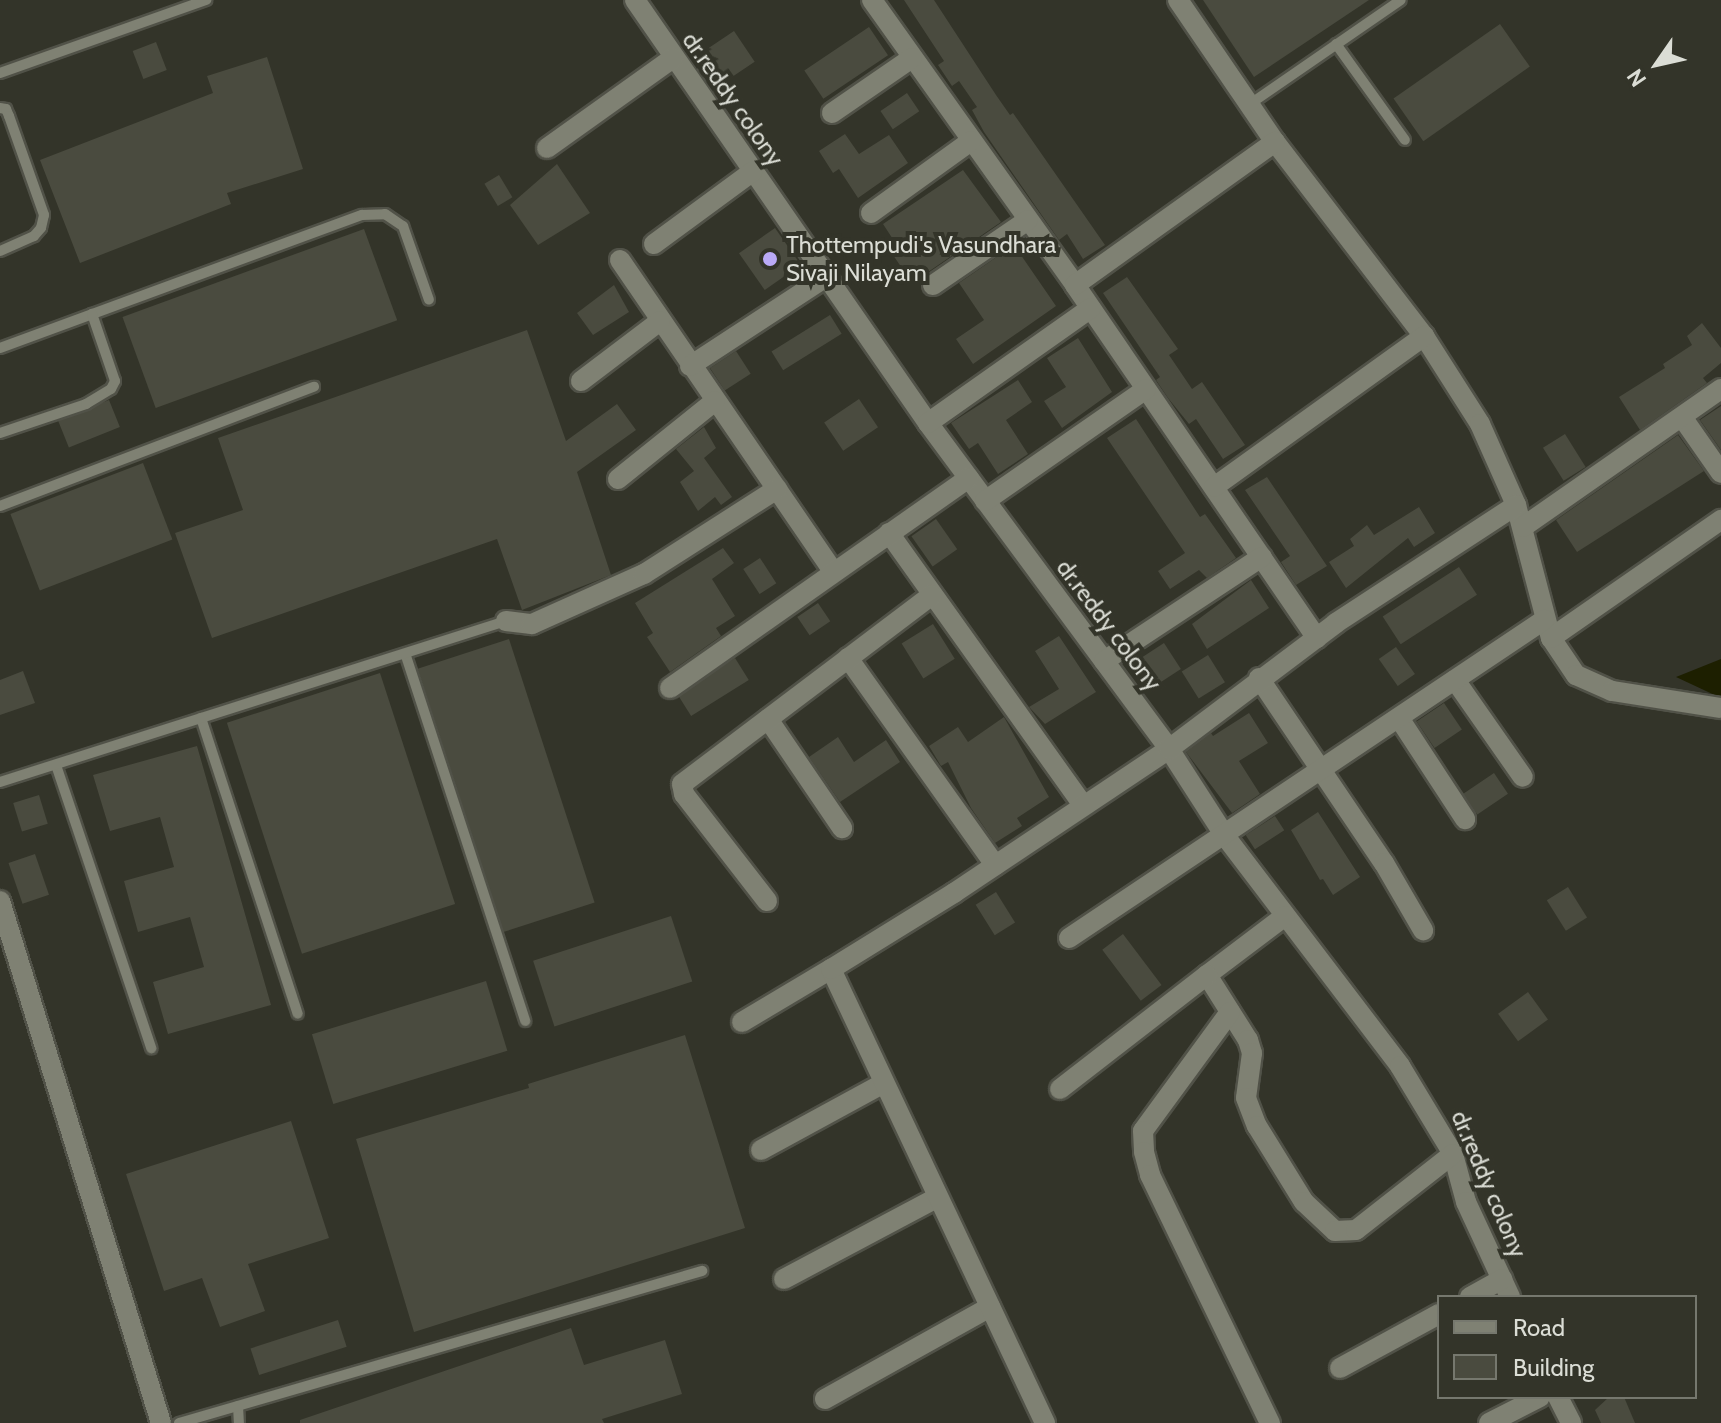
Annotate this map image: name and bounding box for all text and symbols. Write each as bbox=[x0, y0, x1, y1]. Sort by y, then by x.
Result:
north arrow bbox=[1617, 24, 1697, 104]
street label: dr.reddy colony bbox=[676, 27, 790, 171]
text: N bbox=[1621, 64, 1652, 92]
place label: Thottempudi's Vasundhara Sivaji Nilayam bbox=[786, 231, 1056, 287]
marker: Thottempudi's Vasundhara Sivaji Nilayam bbox=[761, 250, 779, 268]
street label: dr.reddy colony bbox=[1050, 554, 1168, 696]
street label: dr.reddy colony bbox=[1445, 1106, 1533, 1262]
legend bbox=[1437, 1295, 1697, 1399]
text: Road bbox=[1513, 1313, 1565, 1342]
text: Building bbox=[1513, 1353, 1594, 1382]

